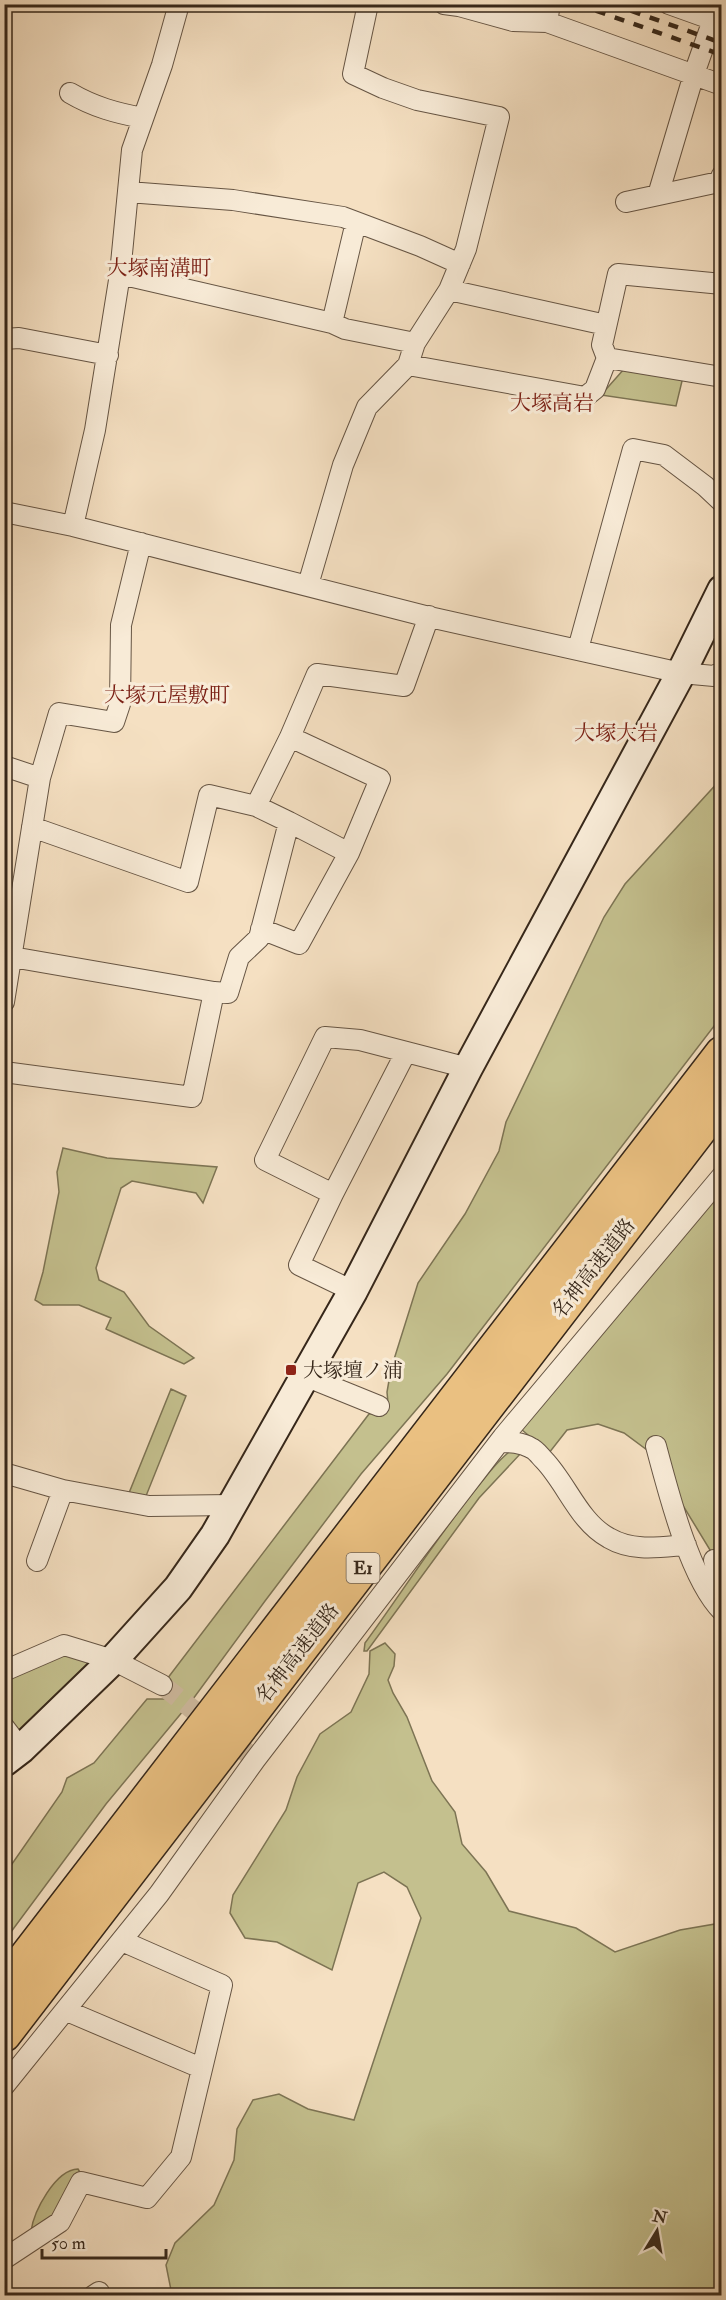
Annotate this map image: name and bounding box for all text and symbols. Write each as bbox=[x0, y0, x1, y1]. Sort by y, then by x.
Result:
district label: 大塚南溝町 bbox=[107, 255, 212, 282]
district label: 大塚高岩 bbox=[510, 390, 594, 417]
district label: 大塚元屋敷町 bbox=[104, 682, 230, 709]
district label: 大塚大岩 bbox=[574, 720, 658, 747]
street label: 名神高速道路 bbox=[547, 1213, 640, 1323]
place label: 大塚壇ノ浦 bbox=[303, 1358, 403, 1383]
marker: 大塚壇ノ浦 bbox=[284, 1363, 298, 1377]
road number: E1 bbox=[346, 1553, 380, 1583]
street label: 名神高速道路 bbox=[251, 1598, 344, 1708]
north arrow bbox=[627, 2201, 687, 2261]
text: N bbox=[650, 2206, 669, 2229]
scale bar bbox=[42, 2222, 166, 2260]
text: 50 m bbox=[51, 2232, 86, 2255]

